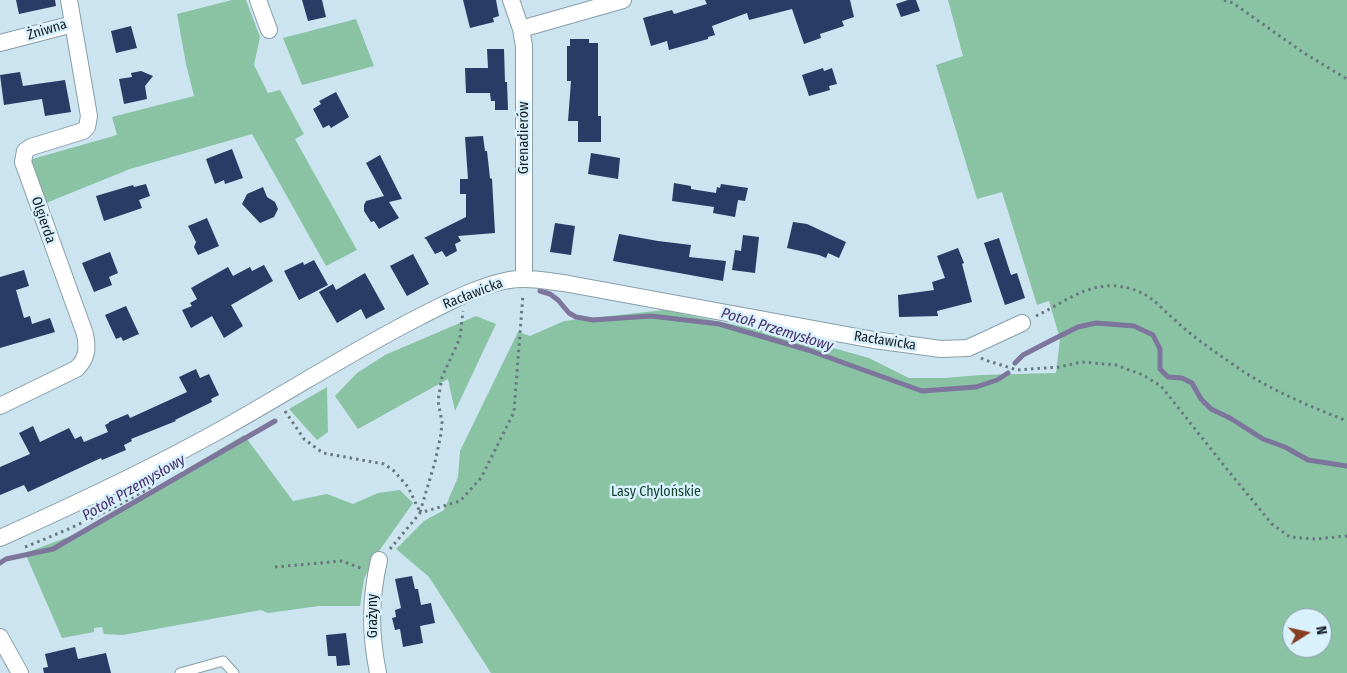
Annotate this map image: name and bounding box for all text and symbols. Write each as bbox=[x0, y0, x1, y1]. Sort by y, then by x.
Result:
street label: Żniwna bbox=[25, 16, 69, 44]
street label: Grenadierów bbox=[516, 102, 532, 174]
street label: Olgierda bbox=[27, 194, 59, 246]
street label: Racławicka bbox=[441, 275, 505, 313]
water label: Potok Przemysłowy bbox=[719, 304, 835, 356]
street label: Racławicka bbox=[853, 328, 917, 354]
water label: Potok Przemysłowy bbox=[79, 451, 189, 525]
park label: Lasy Chylońskie bbox=[611, 484, 701, 500]
street label: Grażyny bbox=[365, 594, 381, 638]
north arrow bbox=[1282, 608, 1332, 658]
text: N bbox=[1312, 625, 1330, 636]

